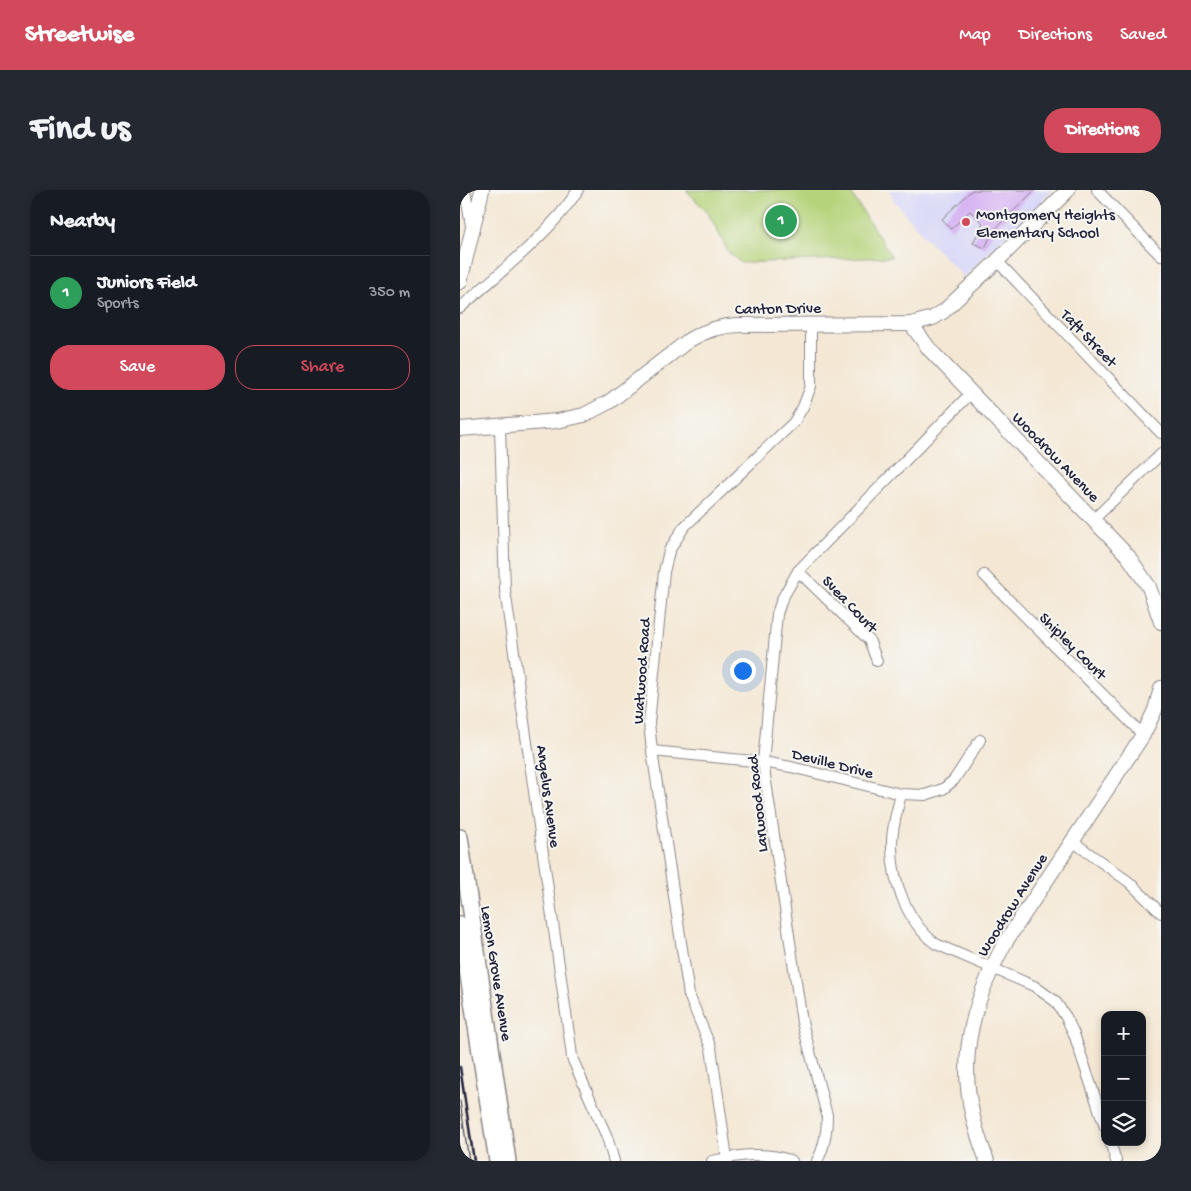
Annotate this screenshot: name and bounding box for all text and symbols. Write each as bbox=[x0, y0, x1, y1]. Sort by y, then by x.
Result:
text: Streetwise bbox=[25, 21, 134, 50]
text: Map bbox=[959, 25, 991, 46]
text: Directions bbox=[1019, 25, 1092, 46]
text: Saved bbox=[1120, 25, 1166, 46]
button: Directions bbox=[1044, 108, 1161, 153]
text: Find us bbox=[30, 110, 130, 151]
pin: 1 bbox=[765, 202, 797, 240]
place label: Montgomery Heights Elementary School bbox=[976, 207, 1116, 244]
text: Nearby bbox=[50, 210, 115, 235]
marker: Montgomery Heights Elementary School bbox=[960, 216, 972, 228]
text: Juniors Field bbox=[97, 272, 196, 295]
text: 1 bbox=[63, 284, 69, 303]
text: 350 m bbox=[369, 284, 410, 303]
text: Sports bbox=[97, 295, 139, 314]
street label: Canton Drive bbox=[735, 300, 822, 321]
street label: Taft Street bbox=[1055, 306, 1121, 373]
button: Save bbox=[50, 345, 225, 390]
button: Share bbox=[235, 345, 410, 390]
street label: Woodrow Avenue bbox=[1007, 409, 1103, 508]
street label: Svea Court bbox=[817, 573, 881, 639]
street label: Shipley Court bbox=[1034, 610, 1110, 686]
street label: Watwood Road bbox=[630, 616, 657, 725]
your location bbox=[730, 658, 756, 684]
street label: Angelus Avenue bbox=[530, 744, 563, 850]
street label: Deville Drive bbox=[789, 746, 876, 785]
street label: Larwood Road bbox=[745, 753, 774, 853]
street label: Woodrow Avenue bbox=[975, 850, 1054, 961]
street label: Lemon Grove Avenue bbox=[474, 905, 515, 1043]
map controls bbox=[1101, 1011, 1146, 1146]
button: + bbox=[1101, 1011, 1146, 1056]
button: − bbox=[1101, 1056, 1146, 1101]
button: layers bbox=[1101, 1101, 1146, 1146]

